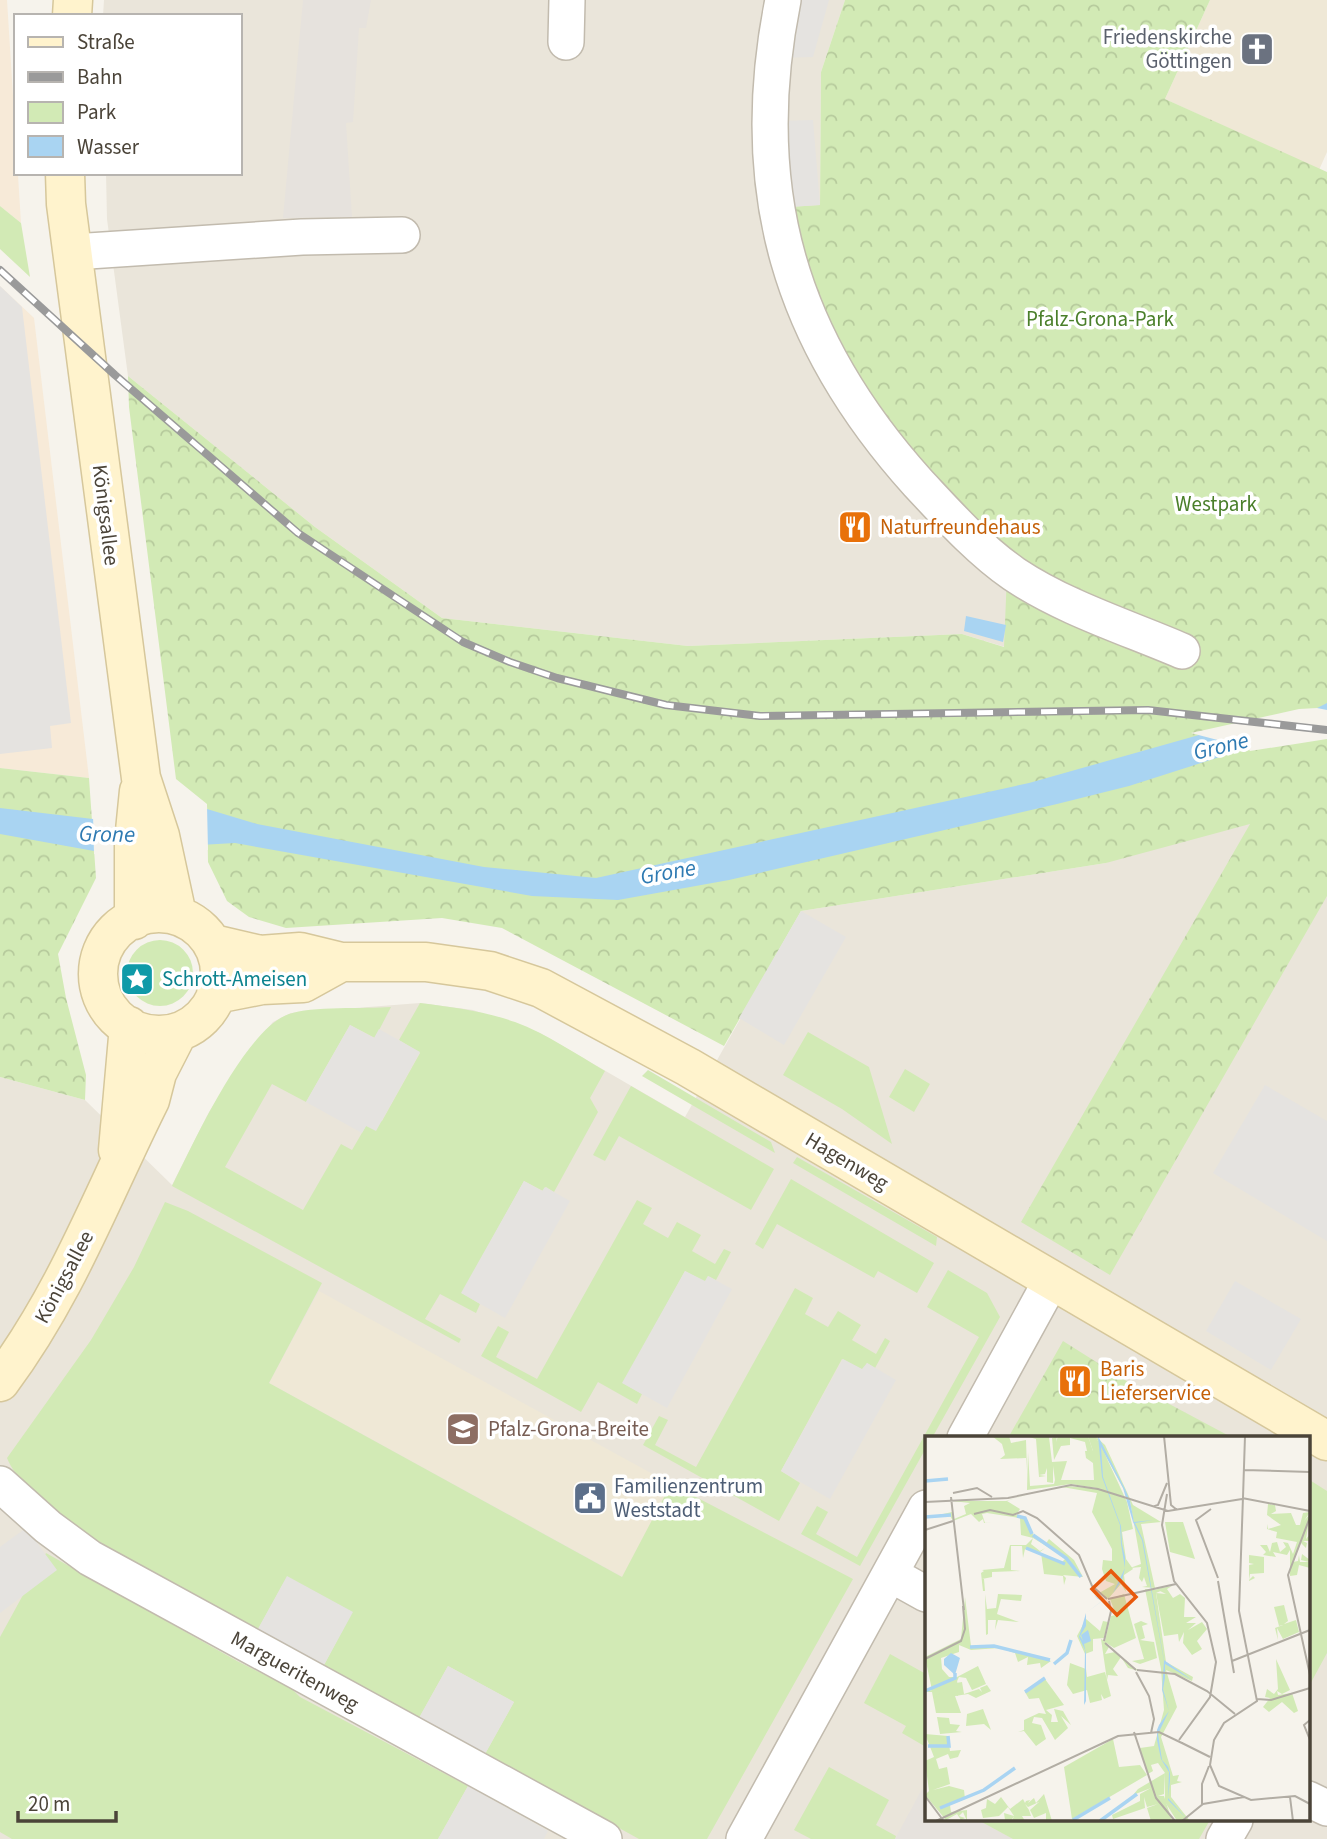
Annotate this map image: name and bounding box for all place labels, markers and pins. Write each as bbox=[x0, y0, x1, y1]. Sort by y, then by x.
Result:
place label: Friedenskirche Göttingen bbox=[1103, 22, 1232, 76]
church icon: Friedenskirche Göttingen bbox=[1238, 30, 1276, 68]
restaurant icon: Naturfreundehaus bbox=[836, 508, 874, 546]
place label: Naturfreundehaus bbox=[880, 512, 1041, 542]
place icon: Schrott-Ameisen bbox=[118, 960, 156, 998]
place label: Schrott-Ameisen bbox=[162, 964, 307, 994]
place label: Baris Lieferservice bbox=[1100, 1354, 1211, 1408]
restaurant icon: Baris Lieferservice bbox=[1056, 1362, 1094, 1400]
school or university icon: Pfalz-Grona-Breite bbox=[444, 1410, 482, 1448]
place label: Pfalz-Grona-Breite bbox=[488, 1414, 649, 1444]
place label: Familienzentrum Weststadt bbox=[614, 1471, 763, 1525]
public building icon: Familienzentrum Weststadt bbox=[571, 1479, 609, 1517]

